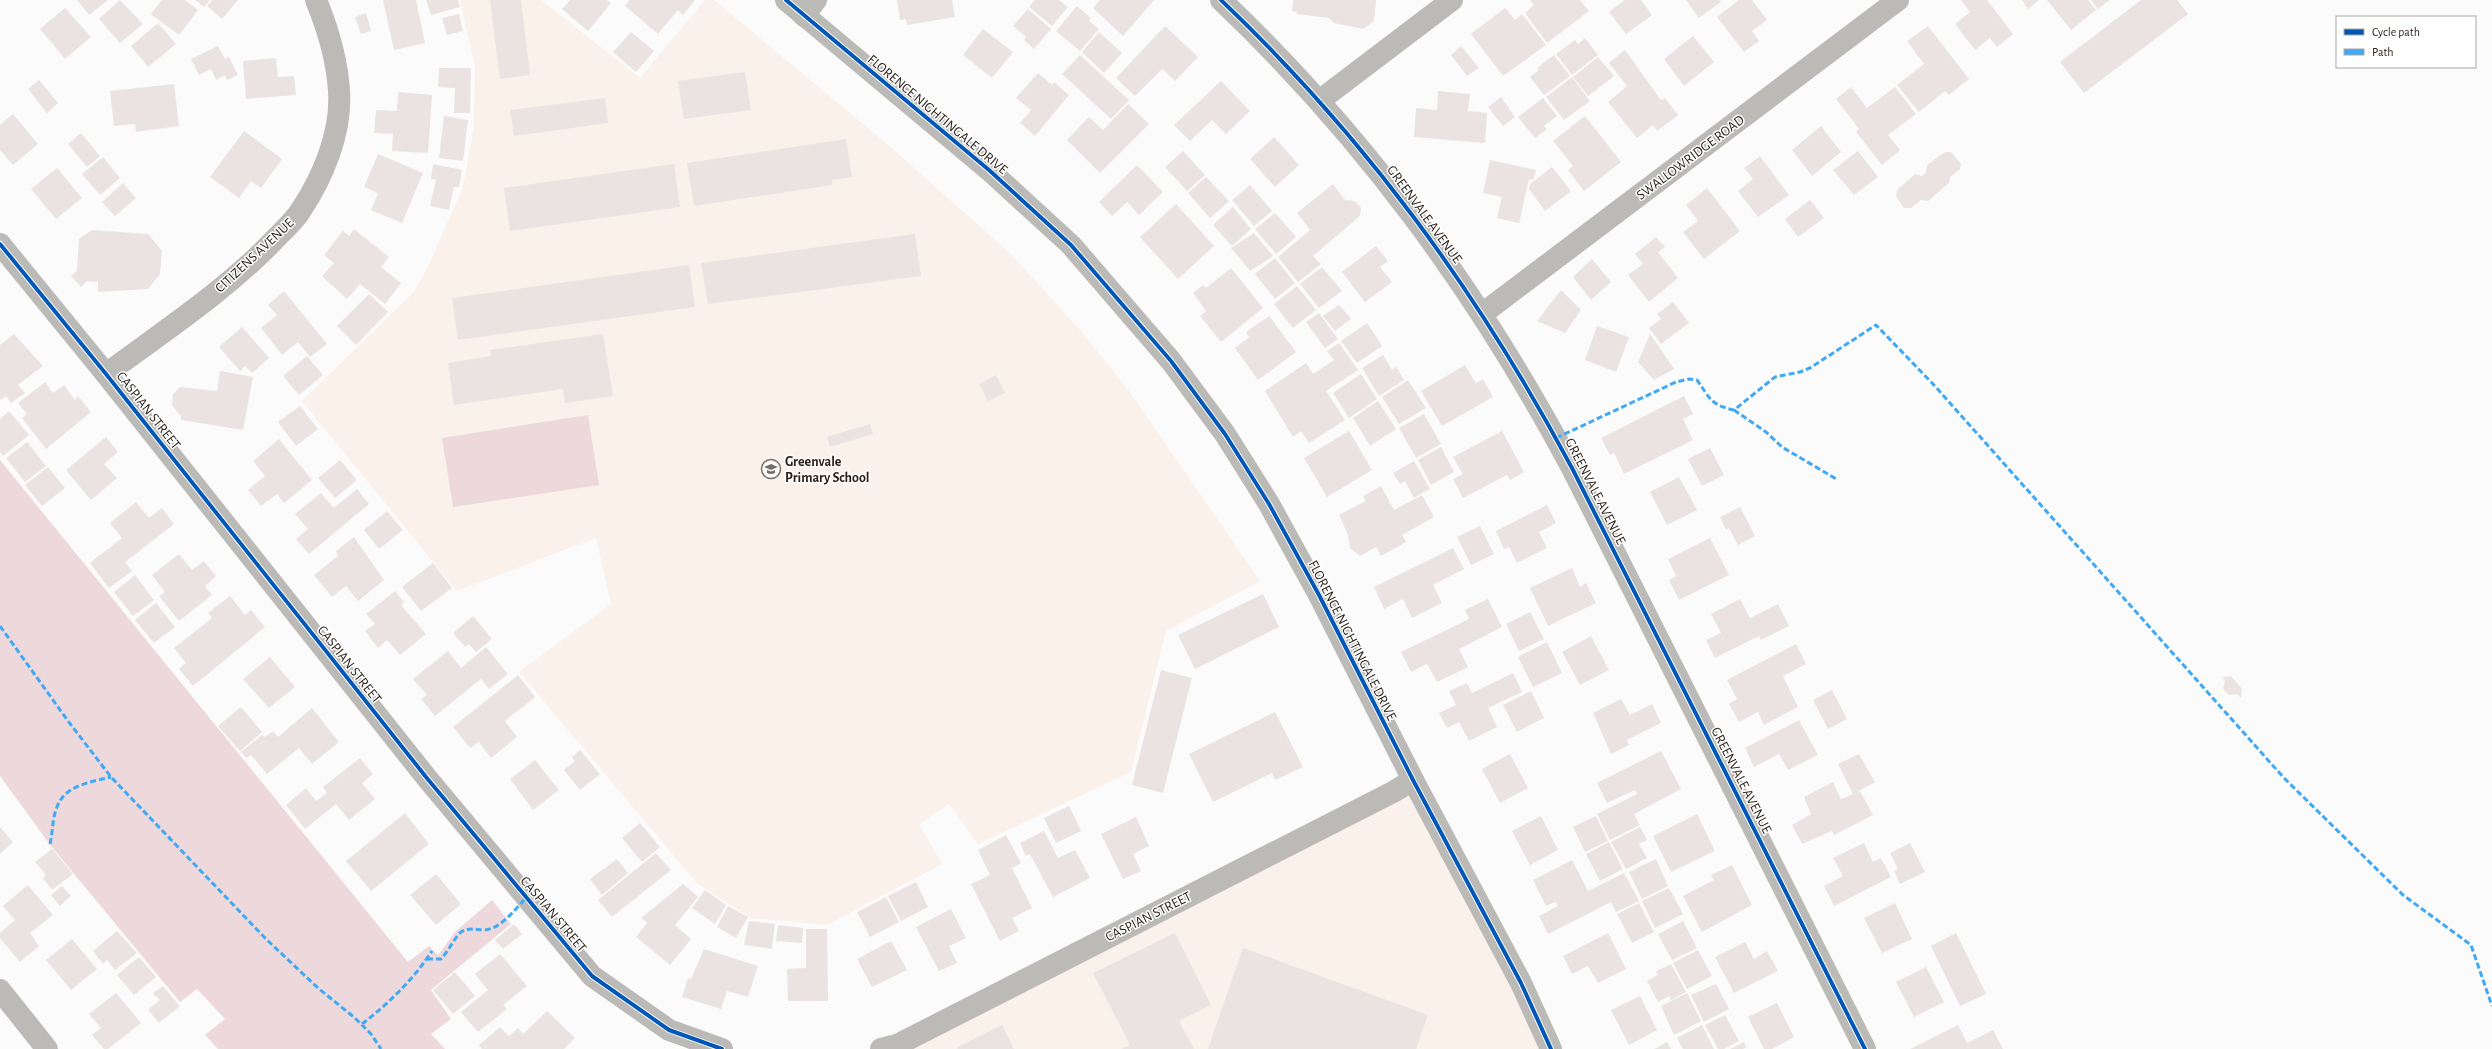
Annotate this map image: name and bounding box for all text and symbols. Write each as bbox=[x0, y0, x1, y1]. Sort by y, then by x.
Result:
legend bbox=[2336, 16, 2476, 68]
text: Cycle path bbox=[2372, 26, 2420, 39]
text: Path bbox=[2372, 46, 2394, 58]
street label: FLORENCE NIGHTINGALE DRIVE bbox=[865, 52, 1010, 177]
street label: SWALLOWRIDGE ROAD bbox=[1634, 113, 1747, 203]
street label: GREENVALE AVENUE bbox=[1384, 163, 1464, 266]
street label: CITIZENS AVENUE bbox=[213, 216, 297, 295]
street label: CASPIAN STREET bbox=[114, 369, 183, 452]
street label: GREENVALE AVENUE bbox=[1562, 436, 1628, 547]
place label: Greenvale Primary School bbox=[785, 455, 870, 485]
school or university icon: Greenvale Primary School bbox=[760, 458, 782, 480]
street label: FLORENCE NIGHTINGALE DRIVE bbox=[1306, 558, 1399, 723]
street label: CASPIAN STREET bbox=[315, 623, 384, 706]
street label: GREENVALE AVENUE bbox=[1708, 725, 1774, 836]
street label: CASPIAN STREET bbox=[518, 874, 589, 955]
street label: CASPIAN STREET bbox=[1103, 889, 1194, 945]

